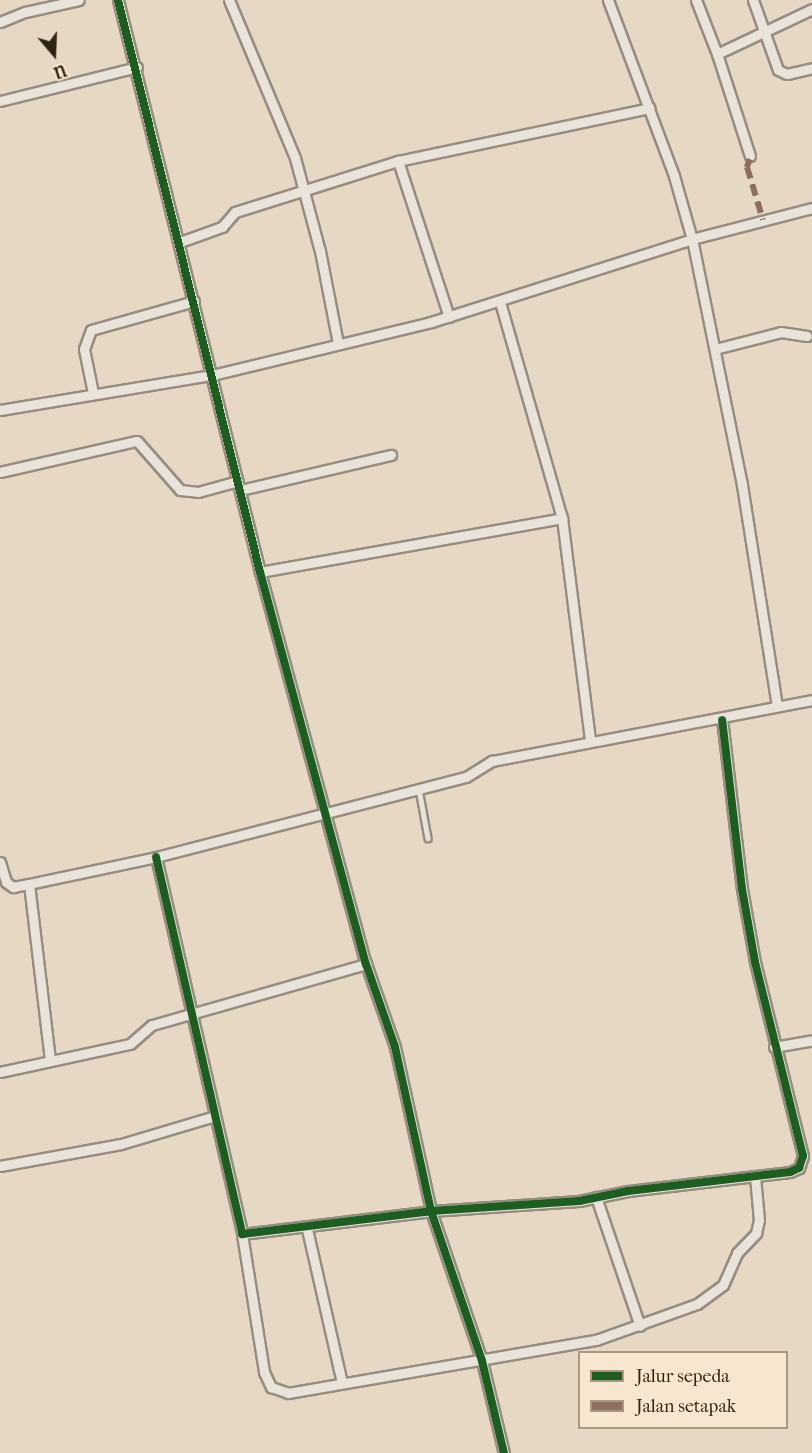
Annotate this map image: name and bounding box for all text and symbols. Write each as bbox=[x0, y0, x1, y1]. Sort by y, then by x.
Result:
north arrow bbox=[24, 24, 84, 84]
text: U bbox=[51, 60, 69, 82]
legend bbox=[578, 1351, 788, 1429]
text: Jalur sepeda bbox=[636, 1366, 730, 1387]
text: Jalan setapak bbox=[636, 1396, 736, 1417]

